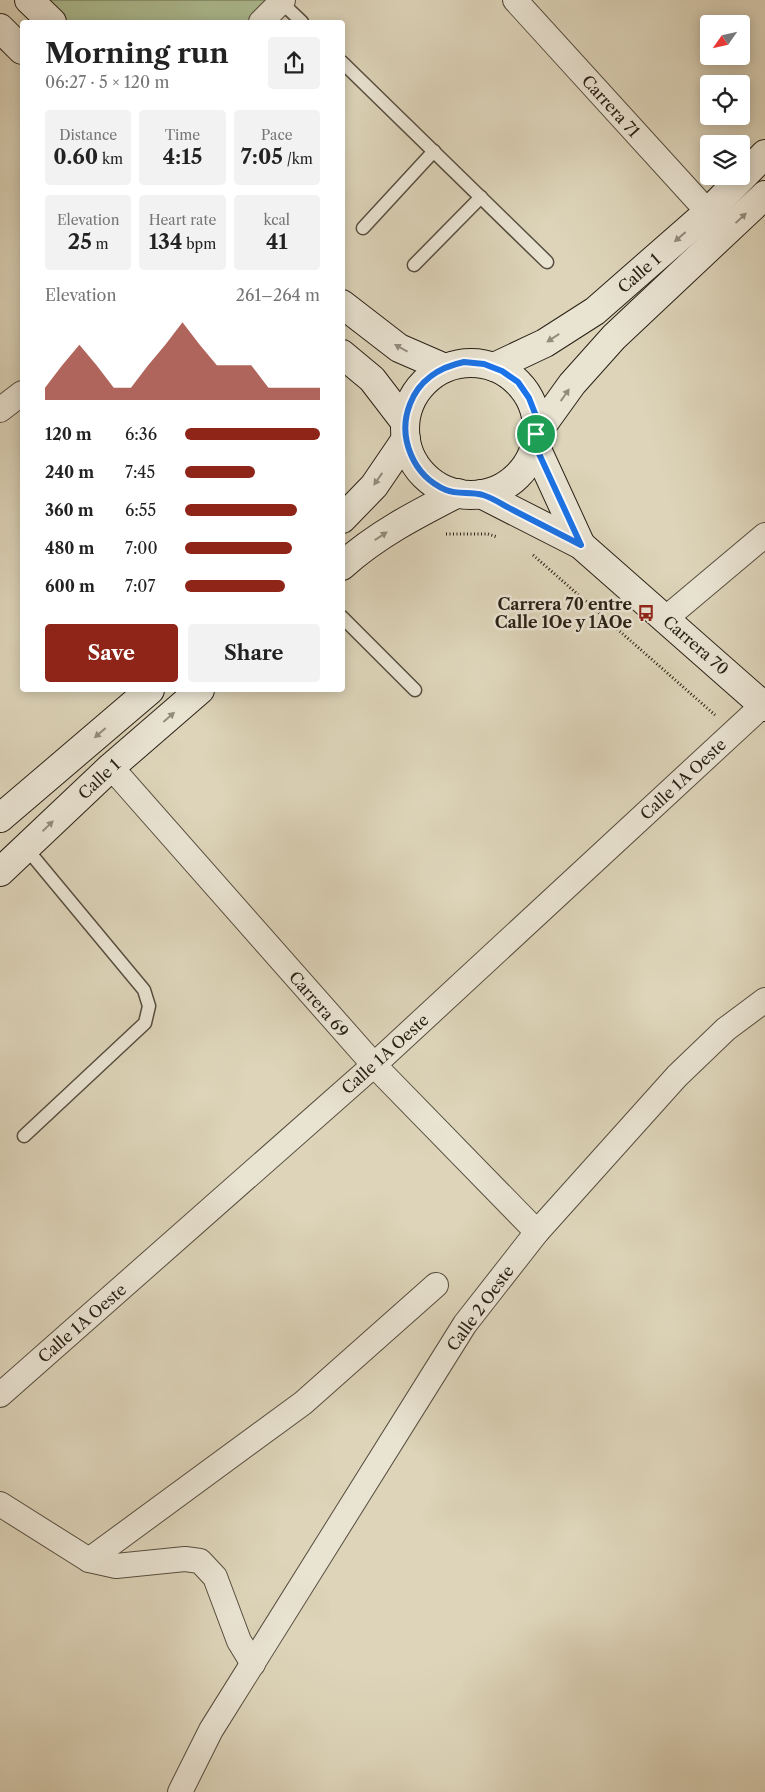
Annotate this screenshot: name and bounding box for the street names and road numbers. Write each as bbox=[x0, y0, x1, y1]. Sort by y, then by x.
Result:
street label: Carrera 71 bbox=[578, 71, 644, 141]
street label: Calle 1 bbox=[613, 249, 665, 297]
street label: Carrera 70 bbox=[659, 611, 733, 679]
street label: Calle 1A Oeste bbox=[636, 734, 730, 824]
street label: Calle 1 bbox=[74, 754, 124, 803]
street label: Carrera 69 bbox=[285, 967, 353, 1041]
street label: Calle 1A Oeste bbox=[337, 1010, 433, 1098]
street label: Calle 2 Oeste bbox=[442, 1261, 518, 1355]
street label: Calle 1A Oeste bbox=[34, 1279, 130, 1367]

